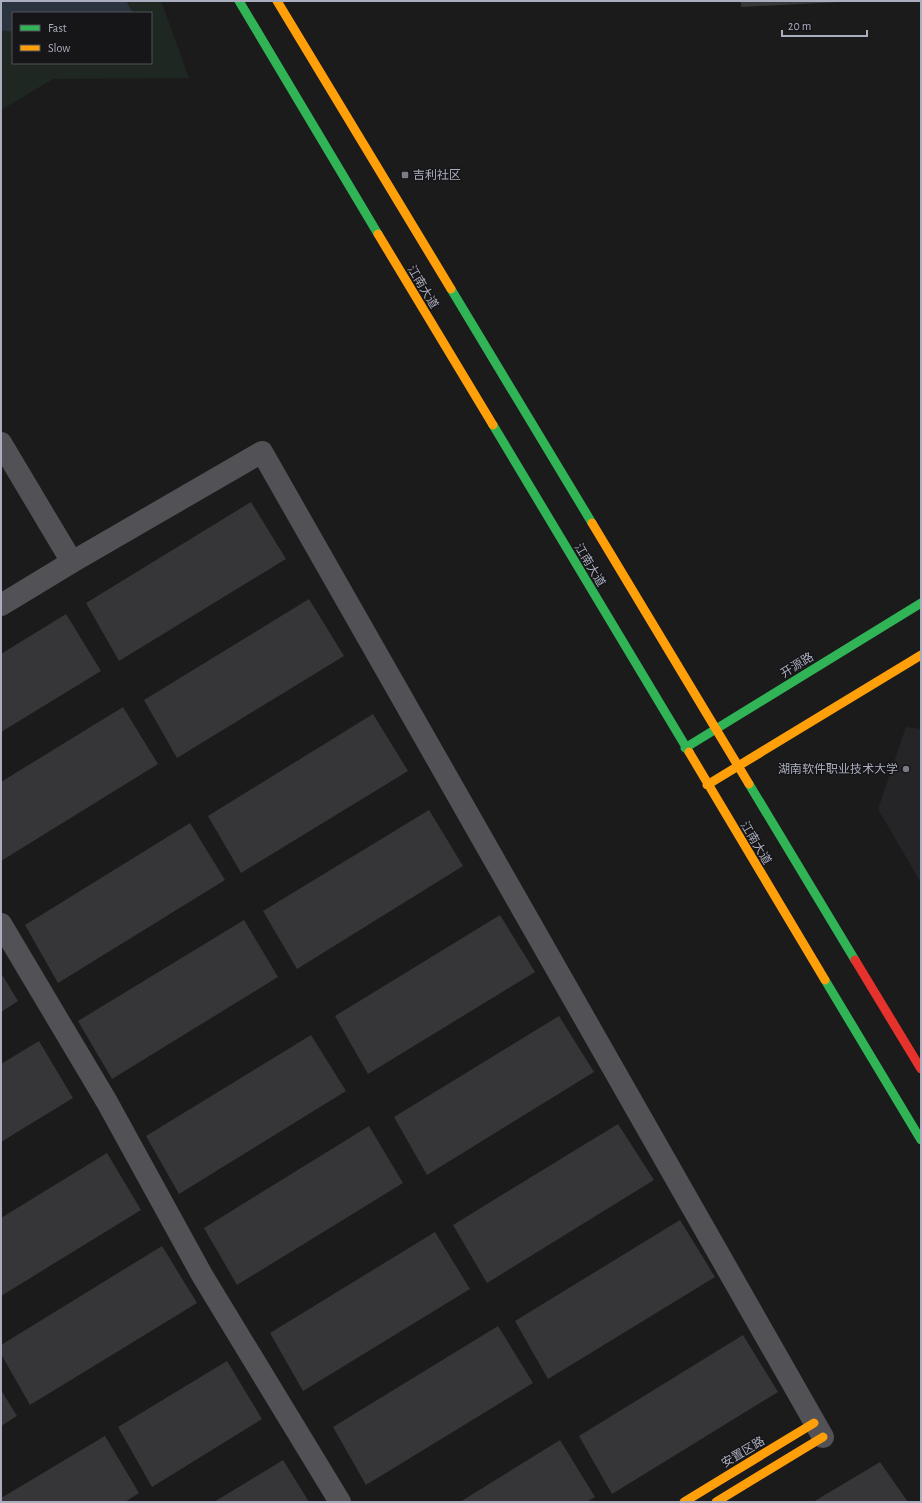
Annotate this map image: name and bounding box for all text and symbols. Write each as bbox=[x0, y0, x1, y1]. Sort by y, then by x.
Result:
legend bbox=[12, 12, 152, 64]
scale bar bbox=[782, 12, 867, 38]
text: 20 m bbox=[788, 20, 811, 32]
text: Fast bbox=[48, 22, 67, 34]
text: Slow bbox=[48, 42, 70, 54]
place label: 吉利社区 bbox=[413, 168, 461, 181]
marker: 吉利社区 bbox=[400, 170, 410, 180]
street label: 江南大道 bbox=[405, 263, 441, 311]
street label: 江南大道 bbox=[572, 541, 608, 589]
street label: 开源路 bbox=[778, 650, 815, 680]
place label: 湖南软件职业技术大学 bbox=[778, 762, 898, 775]
marker: 湖南软件职业技术大学 bbox=[901, 764, 911, 774]
street label: 江南大道 bbox=[738, 819, 774, 867]
street label: 安置区路 bbox=[719, 1434, 767, 1470]

